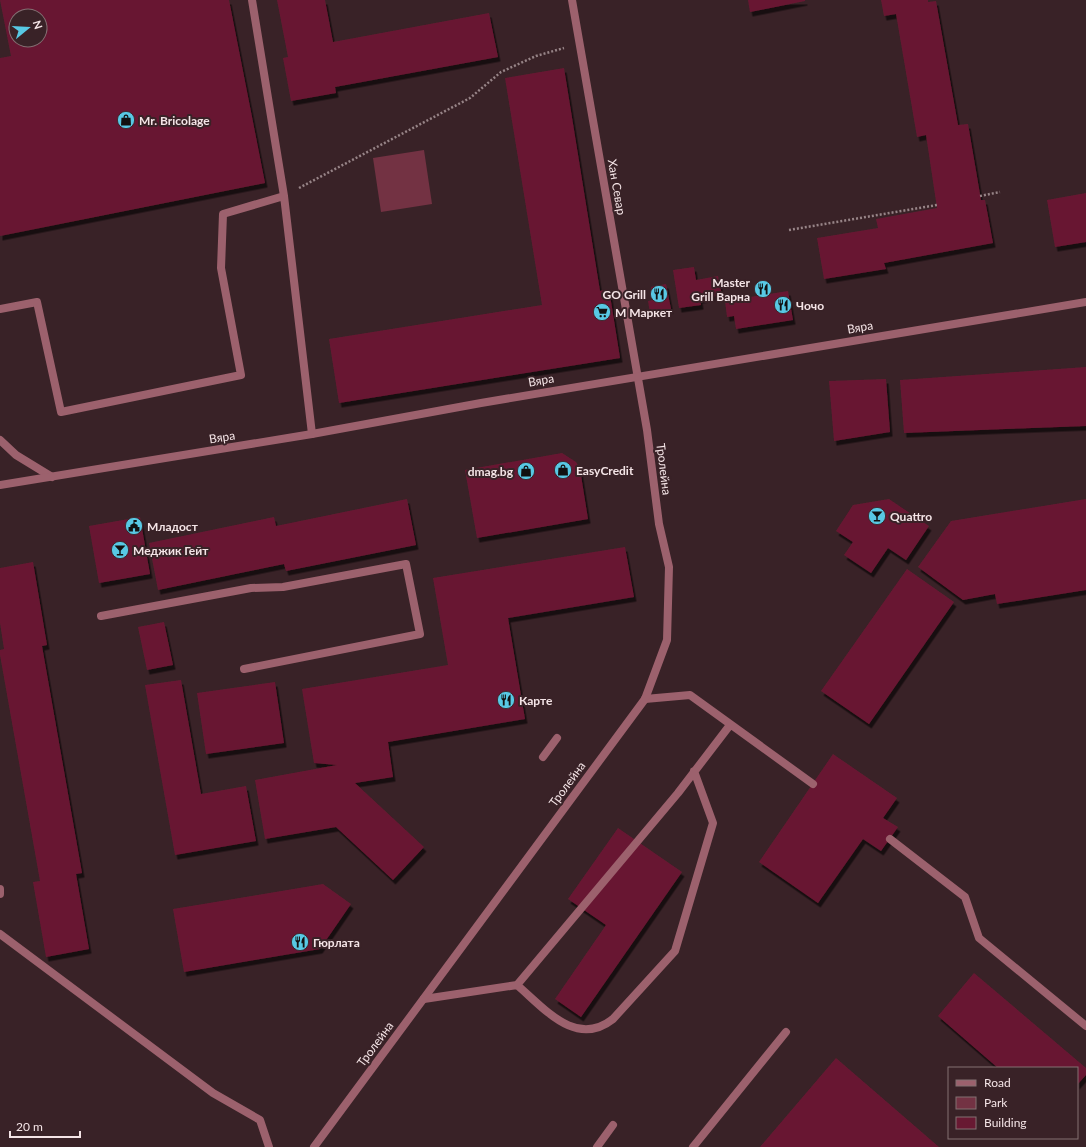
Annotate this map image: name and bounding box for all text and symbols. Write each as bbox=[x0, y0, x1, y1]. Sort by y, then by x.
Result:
north arrow bbox=[8, 8, 48, 48]
text: N bbox=[30, 19, 45, 31]
shop icon: Mr. Bricolage bbox=[116, 110, 136, 130]
place label: Mr. Bricolage bbox=[139, 113, 210, 128]
street label: Хан Севар bbox=[605, 158, 629, 216]
place label: Master Grill Варна bbox=[691, 275, 751, 304]
restaurant icon: Master Grill Варна bbox=[753, 279, 773, 299]
restaurant icon: GO Grill bbox=[649, 284, 669, 304]
place label: GO Grill bbox=[603, 287, 646, 302]
restaurant icon: Чочо bbox=[773, 295, 793, 315]
place label: Чочо bbox=[796, 298, 824, 313]
supermarket icon: М Маркет bbox=[592, 302, 612, 322]
place label: М Маркет bbox=[615, 305, 673, 320]
street label: Вяра bbox=[846, 317, 874, 337]
street label: Вяра bbox=[527, 370, 555, 390]
street label: Вяра bbox=[208, 428, 236, 446]
street label: Тролейна bbox=[653, 442, 675, 496]
shop icon: EasyCredit bbox=[553, 460, 573, 480]
shop icon: dmag.bg bbox=[516, 461, 536, 481]
place label: EasyCredit bbox=[576, 463, 634, 478]
place label: dmag.bg bbox=[468, 464, 514, 479]
bar icon: Quattro bbox=[867, 506, 887, 526]
place label: Quattro bbox=[890, 509, 932, 524]
public building icon: Младост bbox=[124, 516, 144, 536]
place label: Младост bbox=[147, 519, 199, 534]
bar icon: Меджик Гейт bbox=[110, 540, 130, 560]
place label: Меджик Гейт bbox=[133, 543, 209, 558]
restaurant icon: Карте bbox=[496, 690, 516, 710]
place label: Карте bbox=[519, 693, 553, 708]
street label: Тролейна bbox=[546, 758, 588, 809]
restaurant icon: Гюрлата bbox=[290, 932, 310, 952]
place label: Гюрлата bbox=[313, 935, 360, 950]
street label: Тролейна bbox=[354, 1018, 396, 1069]
legend bbox=[948, 1067, 1078, 1139]
text: Road bbox=[984, 1075, 1011, 1090]
text: Park bbox=[984, 1095, 1008, 1110]
scale bar bbox=[10, 1113, 80, 1139]
text: Building bbox=[984, 1115, 1027, 1130]
text: 20 m bbox=[16, 1119, 43, 1134]

